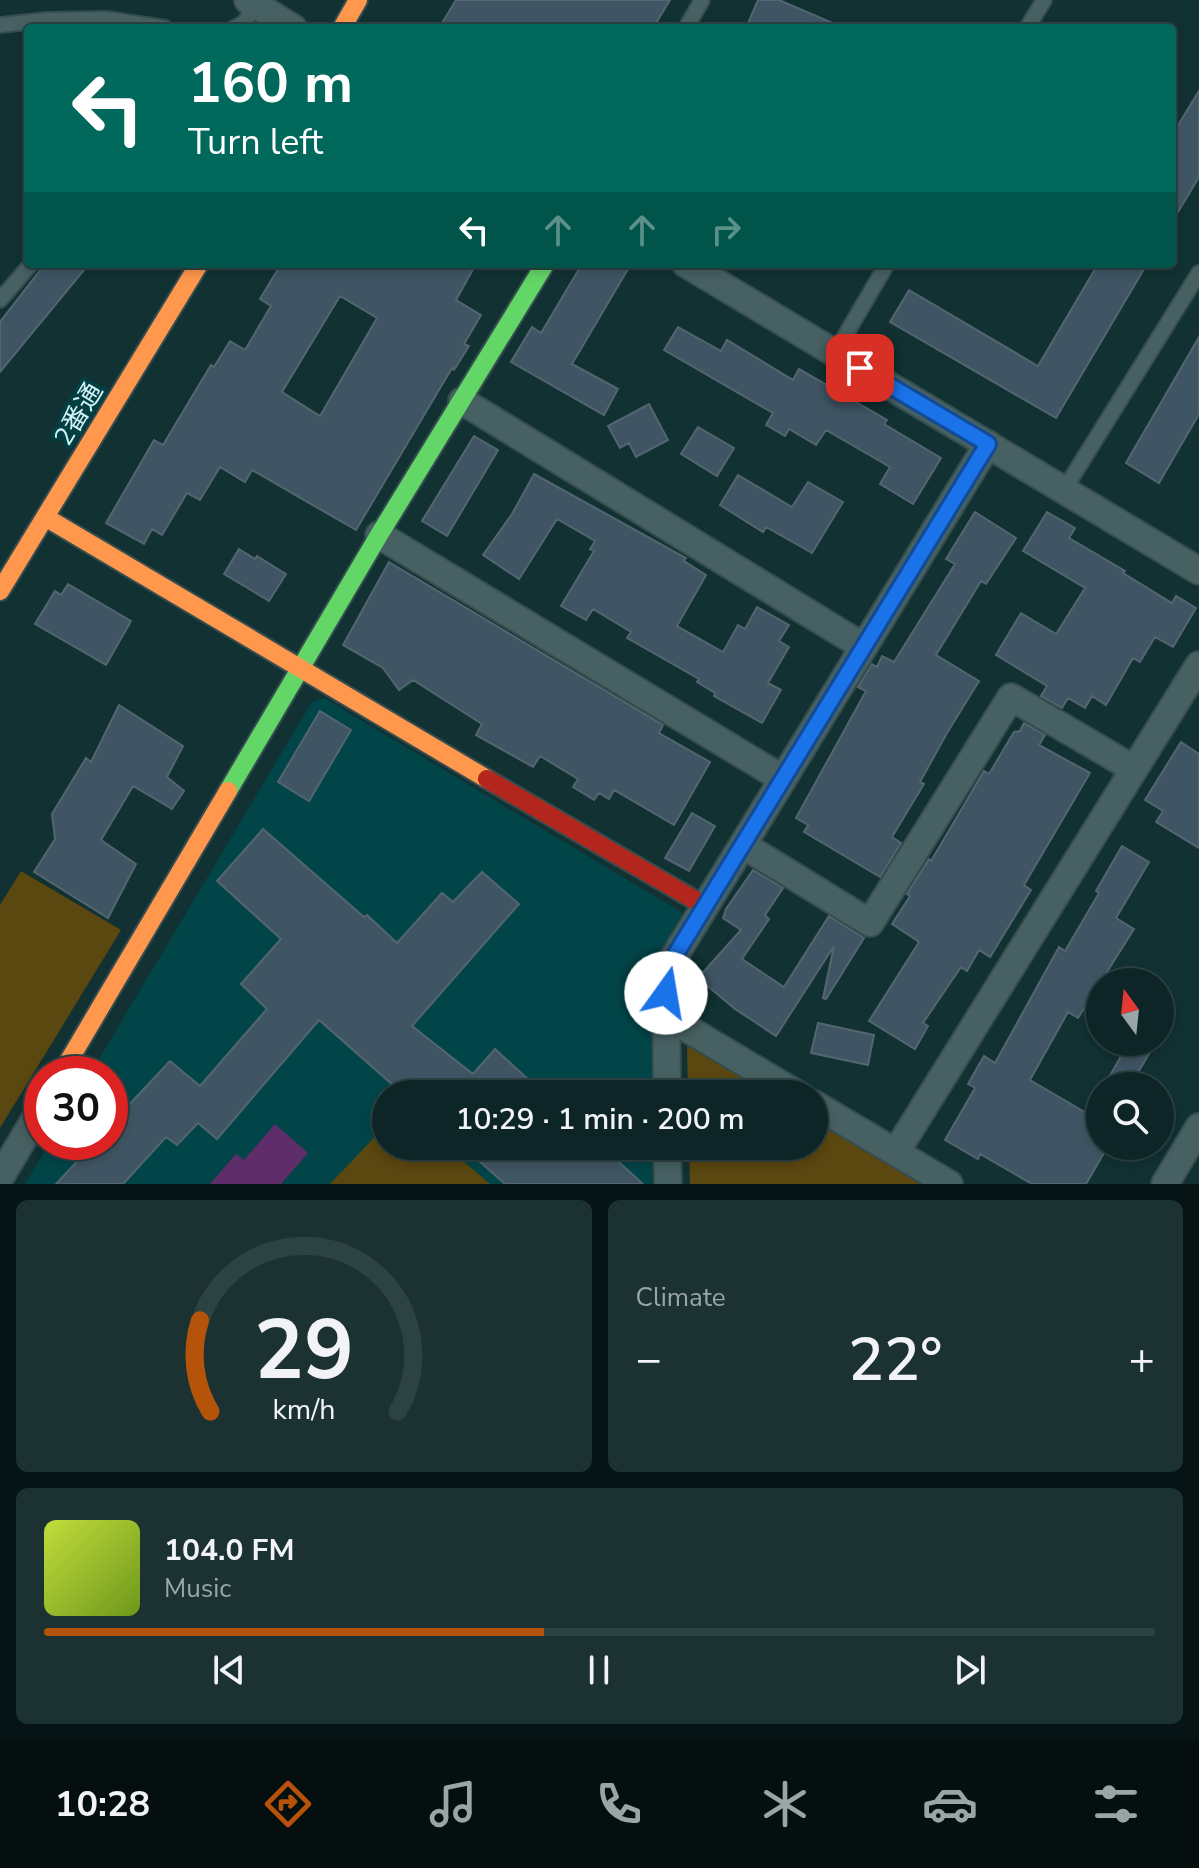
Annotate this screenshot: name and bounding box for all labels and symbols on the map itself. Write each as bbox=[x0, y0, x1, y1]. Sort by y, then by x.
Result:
pin bbox=[826, 334, 894, 402]
street label: 2番通 bbox=[46, 376, 111, 452]
position arrow bbox=[624, 951, 708, 1035]
north arrow bbox=[1086, 968, 1174, 1056]
speed limit sign: 30 bbox=[24, 1056, 128, 1160]

